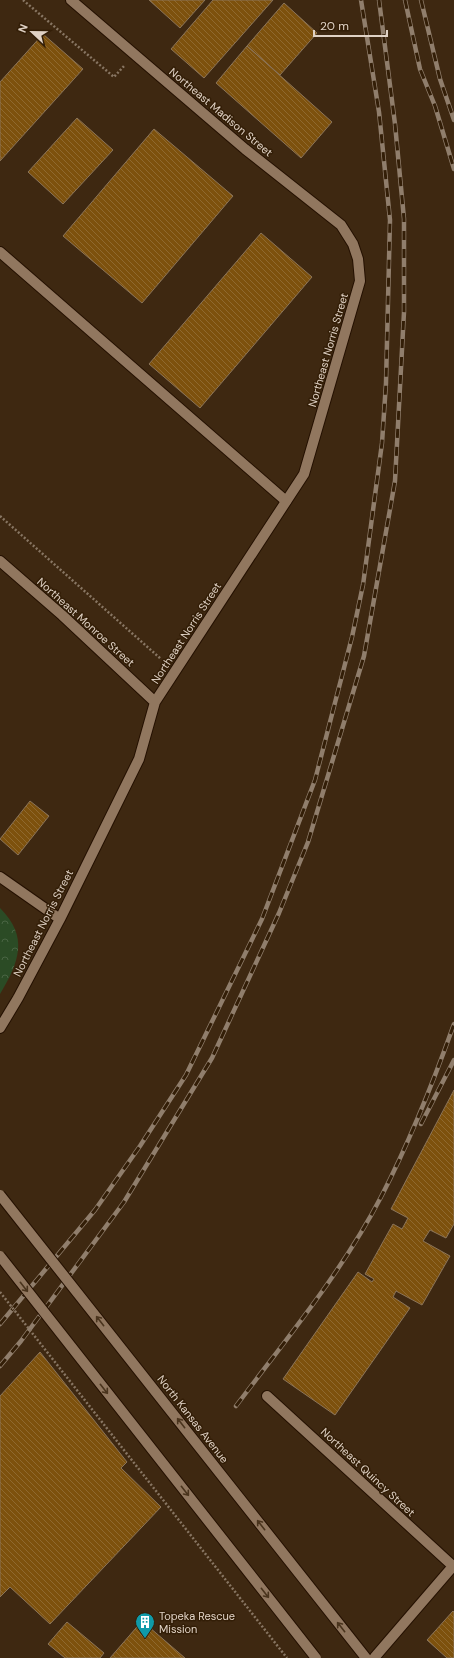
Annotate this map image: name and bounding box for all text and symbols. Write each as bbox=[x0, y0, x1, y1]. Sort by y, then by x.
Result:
north arrow bbox=[12, 12, 52, 52]
scale bar bbox=[314, 12, 387, 38]
text: 20 m bbox=[320, 18, 349, 34]
text: N bbox=[15, 22, 31, 35]
street label: Northeast Madison Street bbox=[166, 65, 276, 159]
street label: Northeast Norris Street bbox=[305, 291, 351, 409]
street label: Northeast Monroe Street bbox=[34, 575, 138, 669]
street label: Northeast Norris Street bbox=[148, 580, 224, 686]
street label: Northeast Norris Street bbox=[10, 867, 76, 979]
one-way arrow bbox=[20, 1281, 28, 1292]
one-way arrow bbox=[96, 1315, 105, 1326]
street label: North Kansas Avenue bbox=[154, 1372, 232, 1466]
one-way arrow bbox=[100, 1384, 109, 1395]
one-way arrow bbox=[176, 1417, 185, 1428]
street label: Northeast Quincy Street bbox=[318, 1425, 418, 1519]
one-way arrow bbox=[181, 1486, 189, 1497]
one-way arrow bbox=[257, 1520, 265, 1531]
one-way arrow bbox=[261, 1588, 270, 1599]
place label: Topeka Rescue Mission bbox=[159, 1609, 235, 1636]
building icon: Topeka Rescue Mission bbox=[134, 1611, 156, 1639]
one-way arrow bbox=[337, 1622, 346, 1633]

